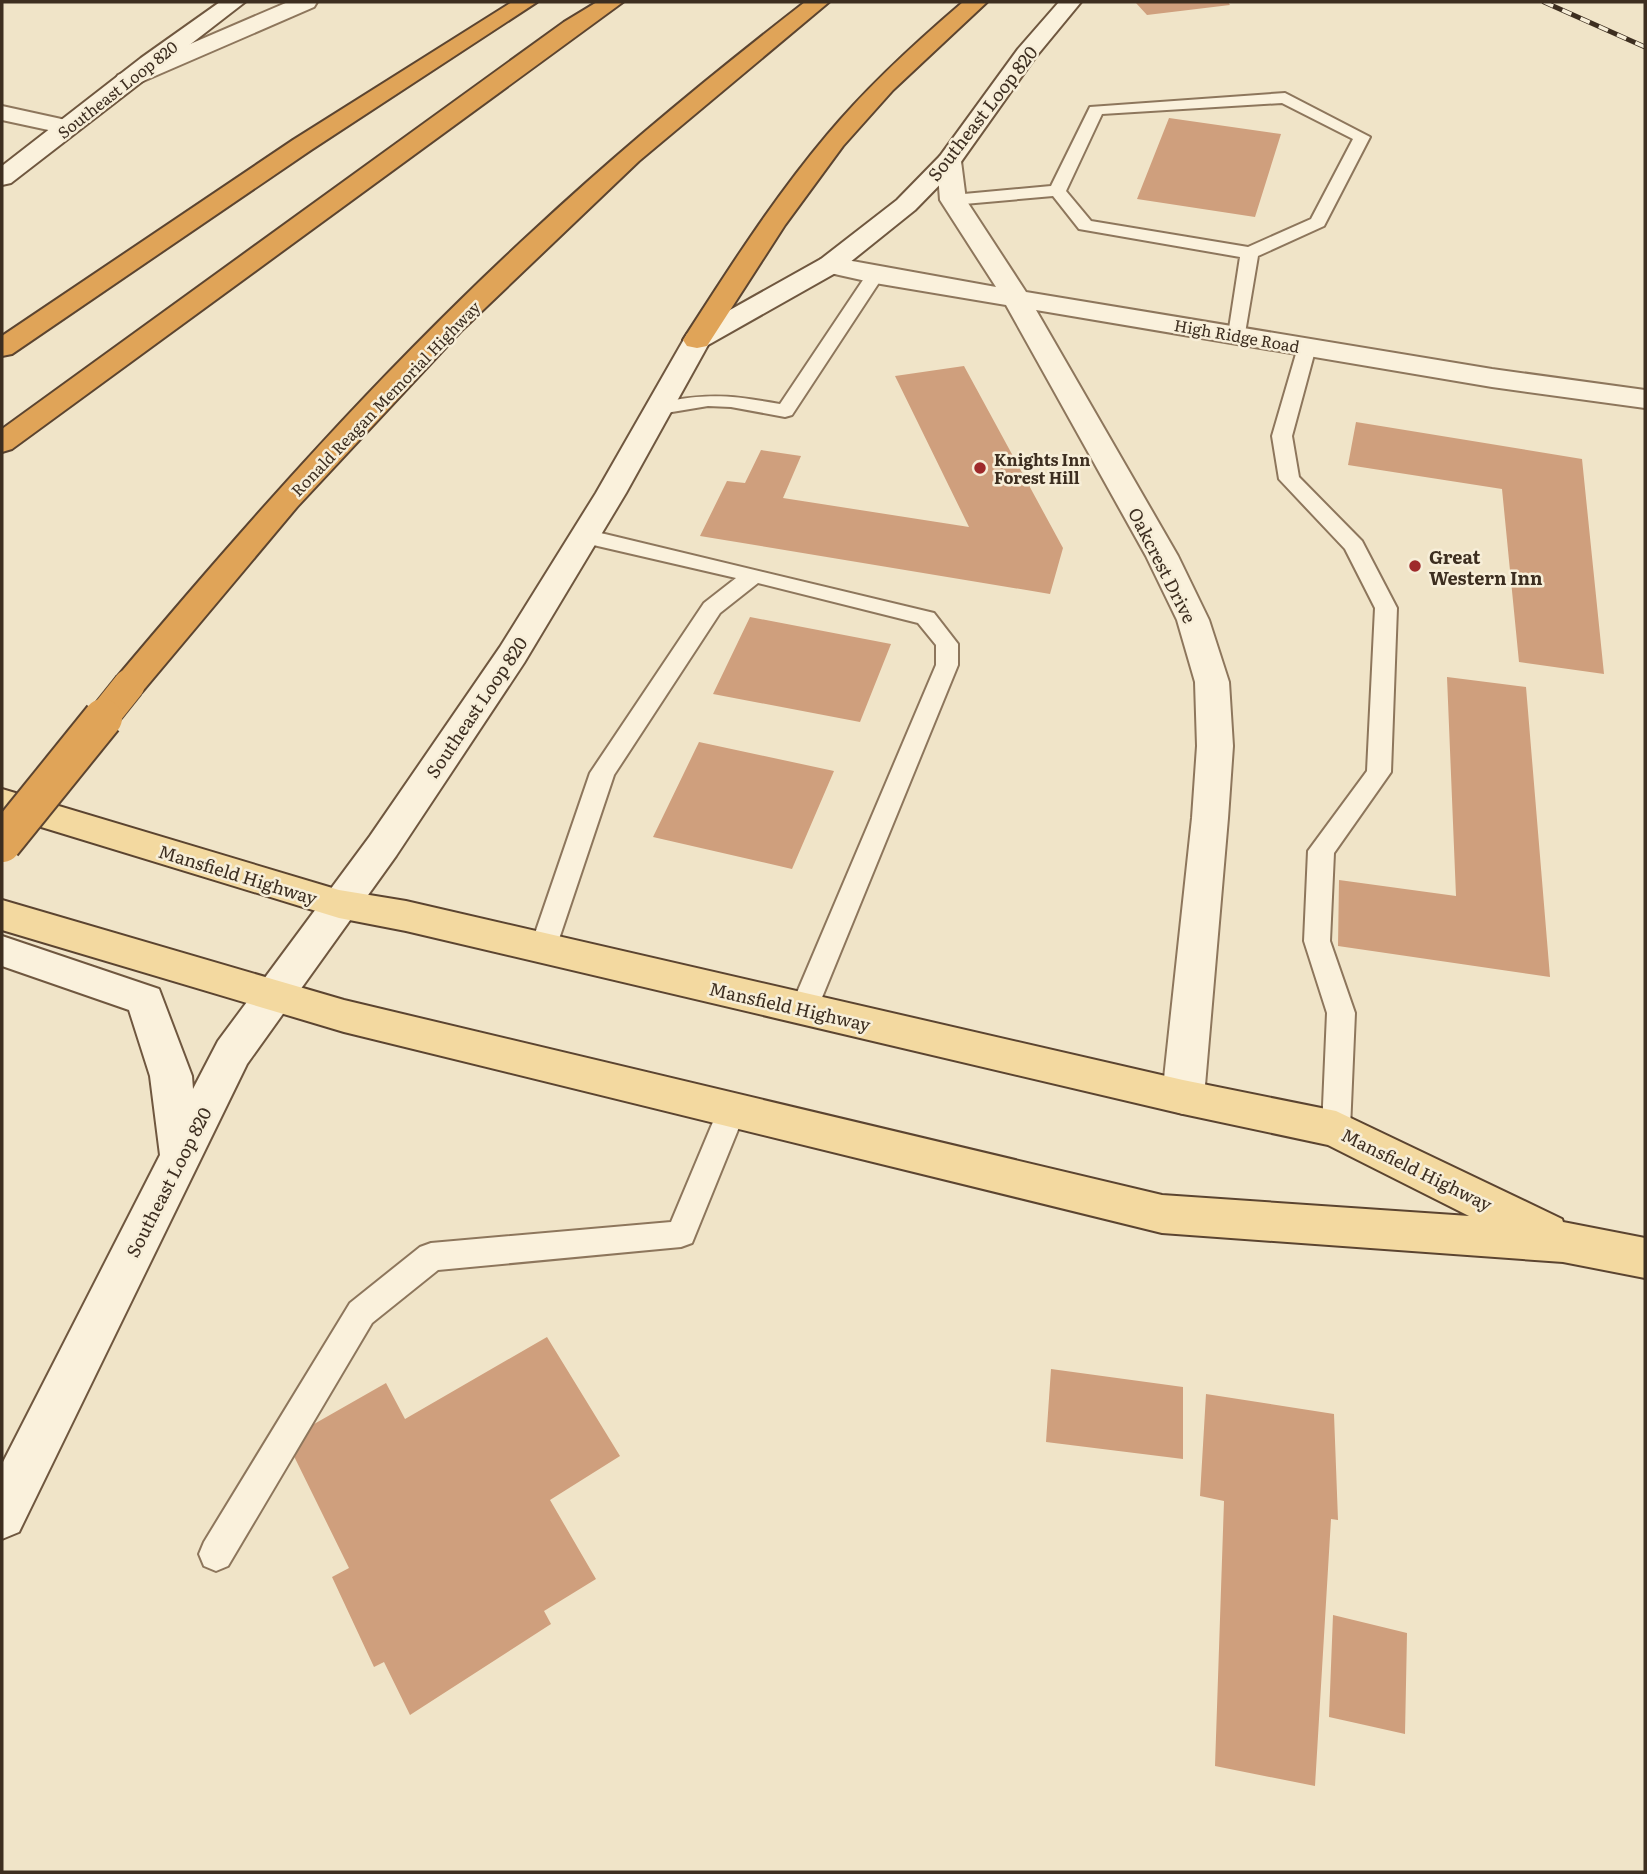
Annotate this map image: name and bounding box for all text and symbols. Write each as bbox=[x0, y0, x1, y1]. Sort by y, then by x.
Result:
street label: Southeast Loop 820 bbox=[52, 34, 182, 144]
street label: Southeast Loop 820 bbox=[921, 40, 1043, 186]
street label: Ronald Reagan Memorial Highway bbox=[285, 294, 486, 501]
street label: High Ridge Road bbox=[1172, 312, 1302, 358]
place label: Knights Inn Forest Hill bbox=[994, 447, 1090, 489]
marker: Knights Inn Forest Hill bbox=[972, 460, 988, 476]
street label: Oakcrest Drive bbox=[1122, 502, 1204, 628]
place label: Great Western Inn bbox=[1429, 543, 1543, 591]
marker: Great Western Inn bbox=[1407, 558, 1423, 574]
street label: Southeast Loop 820 bbox=[419, 631, 533, 783]
street label: Mansfield Highway bbox=[155, 837, 321, 911]
street label: Mansfield Highway bbox=[707, 974, 874, 1038]
street label: Southeast Loop 820 bbox=[118, 1102, 218, 1262]
street label: Mansfield Highway bbox=[1337, 1121, 1498, 1218]

